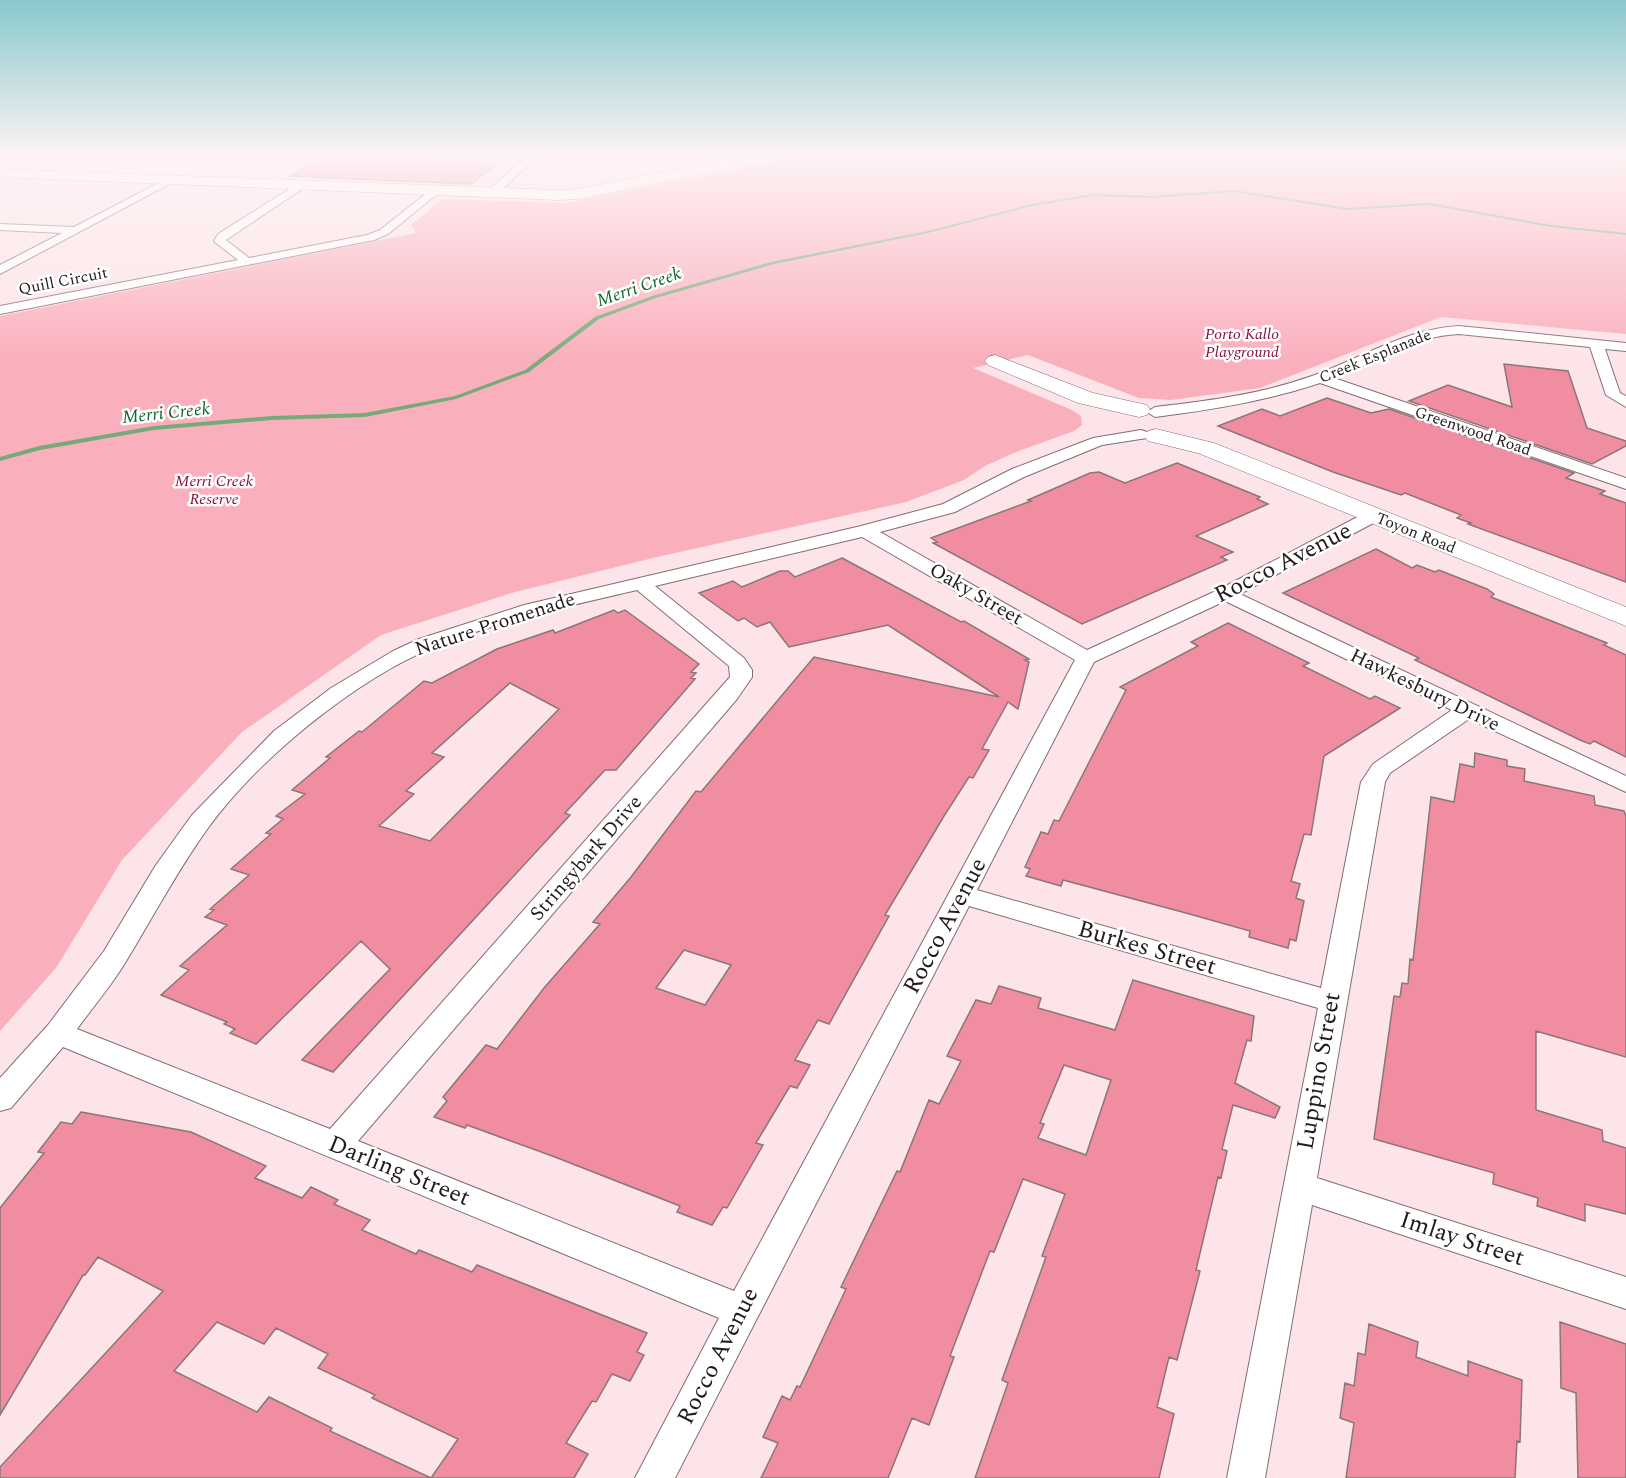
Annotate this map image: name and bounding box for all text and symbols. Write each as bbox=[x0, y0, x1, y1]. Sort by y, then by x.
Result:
water label: Merri Creek bbox=[593, 260, 686, 314]
street label: Quill Circuit bbox=[16, 261, 110, 301]
park label: Porto Kallo Playground bbox=[1205, 322, 1279, 364]
street label: Creek Esplanade bbox=[1315, 323, 1435, 389]
water label: Merri Creek bbox=[121, 395, 212, 431]
street label: Greenwood Road bbox=[1412, 400, 1535, 462]
park label: Merri Creek Reserve bbox=[175, 469, 254, 511]
street label: Toyon Road bbox=[1372, 506, 1460, 560]
street label: Rocco Avenue bbox=[1208, 513, 1358, 613]
street label: Oaky Street bbox=[923, 555, 1029, 633]
street label: Nature Promenade bbox=[411, 584, 579, 664]
street label: Hawkesbury Drive bbox=[1345, 641, 1505, 739]
street label: Stringybark Drive bbox=[523, 788, 649, 928]
street label: Rocco Avenue bbox=[894, 851, 996, 1001]
street label: Burkes Street bbox=[1073, 911, 1221, 985]
street label: Luppino Street bbox=[1287, 989, 1351, 1153]
street label: Darling Street bbox=[323, 1126, 475, 1216]
street label: Imlay Street bbox=[1395, 1202, 1529, 1276]
street label: Rocco Avenue bbox=[668, 1281, 768, 1431]

